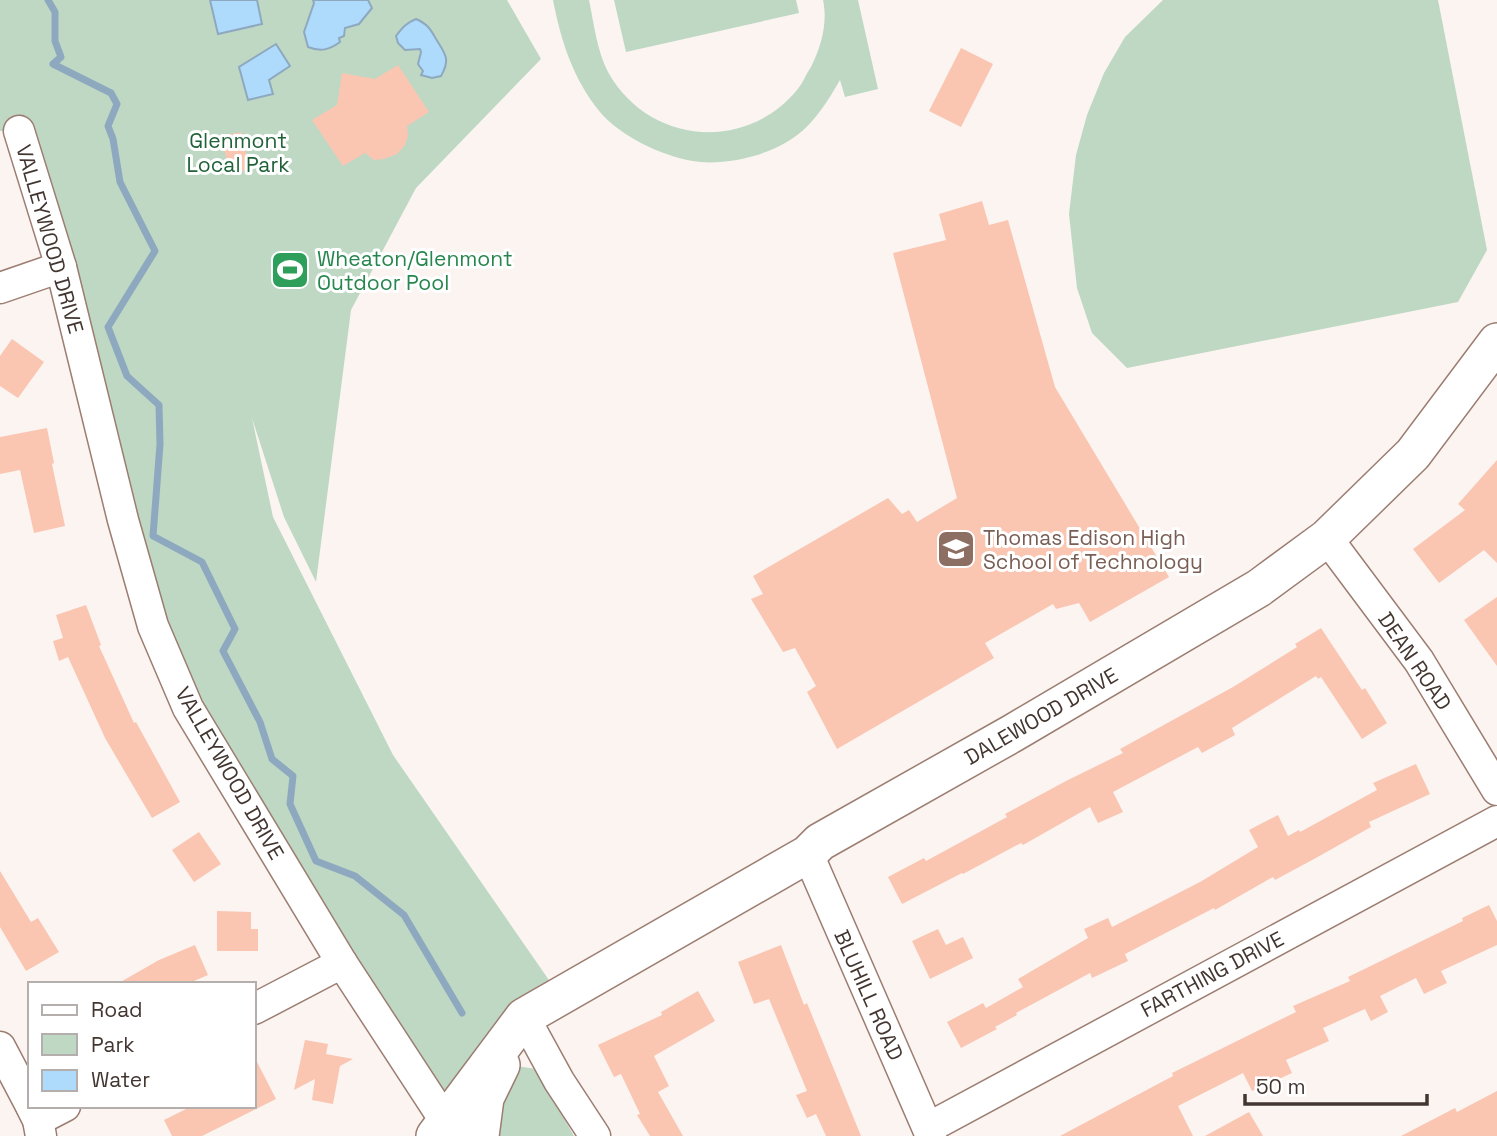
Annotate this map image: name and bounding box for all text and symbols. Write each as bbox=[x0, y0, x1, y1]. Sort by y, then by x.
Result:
park label: Glenmont Local Park bbox=[186, 127, 290, 178]
street label: VALLEYWOOD DRIVE bbox=[10, 142, 90, 336]
place label: Wheaton/Glenmont Outdoor Pool bbox=[317, 245, 513, 296]
sports icon: Wheaton/Glenmont Outdoor Pool bbox=[269, 249, 311, 291]
place label: Thomas Edison High School of Technology bbox=[983, 524, 1203, 575]
school or university icon: Thomas Edison High School of Technology bbox=[935, 528, 977, 570]
street label: DEAN ROAD bbox=[1372, 607, 1458, 715]
street label: DALEWOOD DRIVE bbox=[960, 661, 1122, 771]
street label: VALLEYWOOD DRIVE bbox=[170, 682, 290, 864]
street label: FARTHING DRIVE bbox=[1136, 925, 1288, 1023]
street label: BLUHILL ROAD bbox=[828, 926, 910, 1064]
legend bbox=[28, 982, 256, 1108]
text: Road bbox=[91, 996, 143, 1023]
text: Park bbox=[91, 1031, 135, 1058]
scale bar bbox=[1245, 1062, 1427, 1106]
text: Water bbox=[91, 1066, 150, 1093]
text: 50 m bbox=[1256, 1073, 1306, 1100]

